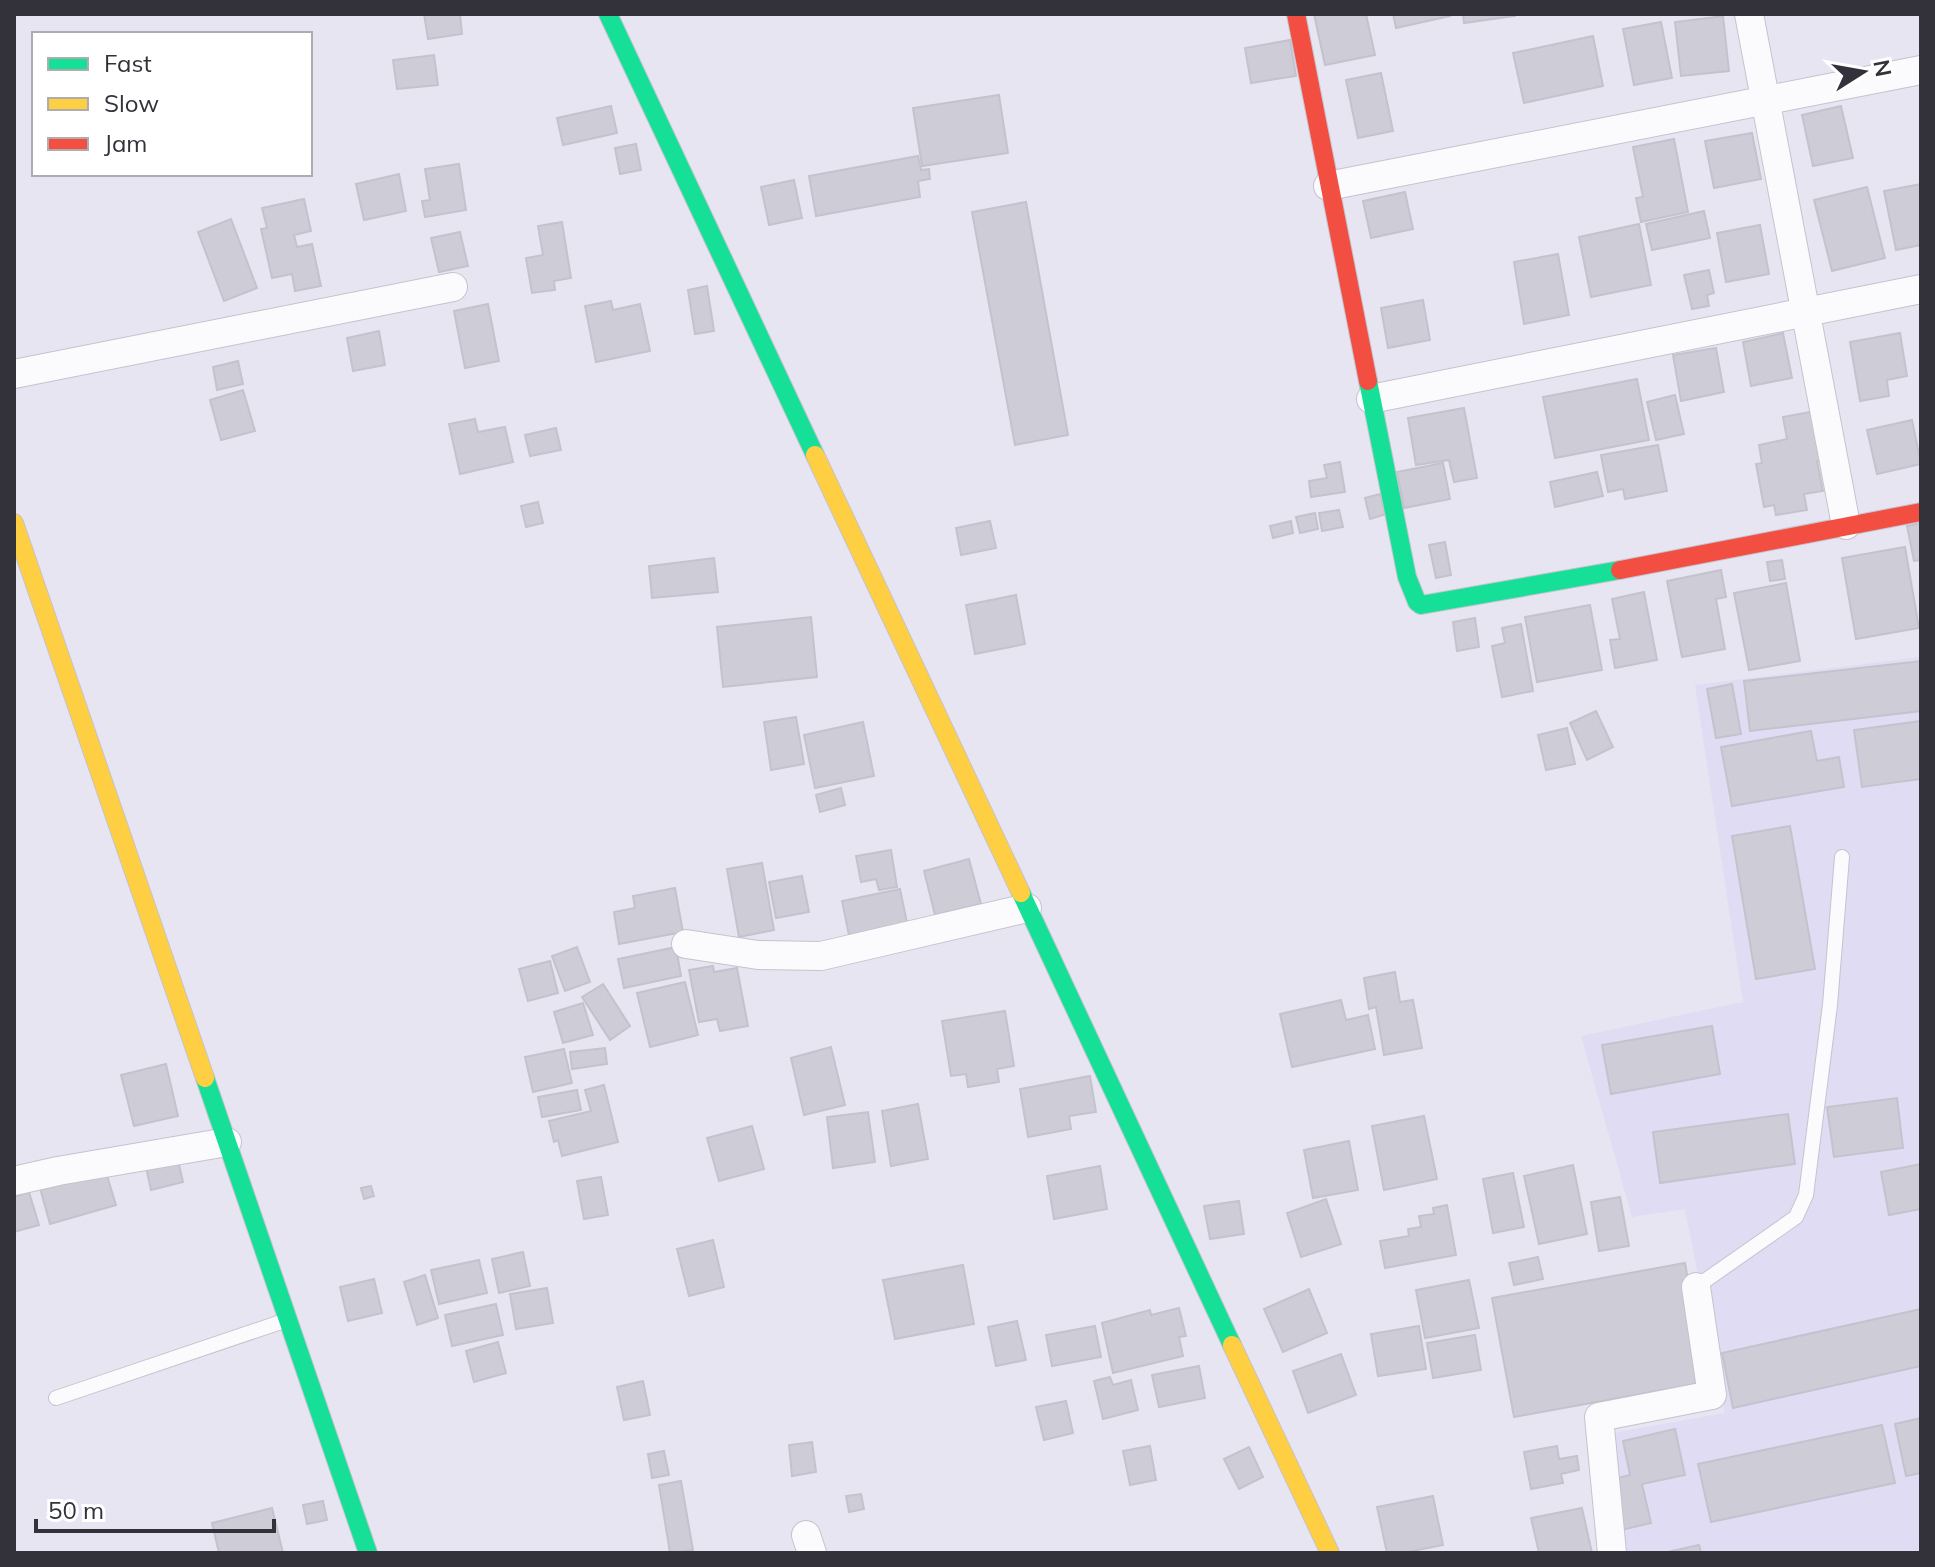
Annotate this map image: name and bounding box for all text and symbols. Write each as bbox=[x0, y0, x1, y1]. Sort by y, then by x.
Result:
legend bbox=[32, 32, 312, 176]
north arrow bbox=[1823, 32, 1903, 112]
text: Fast bbox=[104, 48, 152, 78]
text: N bbox=[1867, 57, 1898, 79]
text: Slow bbox=[104, 88, 159, 118]
text: Jam bbox=[104, 128, 147, 158]
scale bar bbox=[36, 1483, 274, 1533]
text: 50 m bbox=[48, 1495, 104, 1525]

